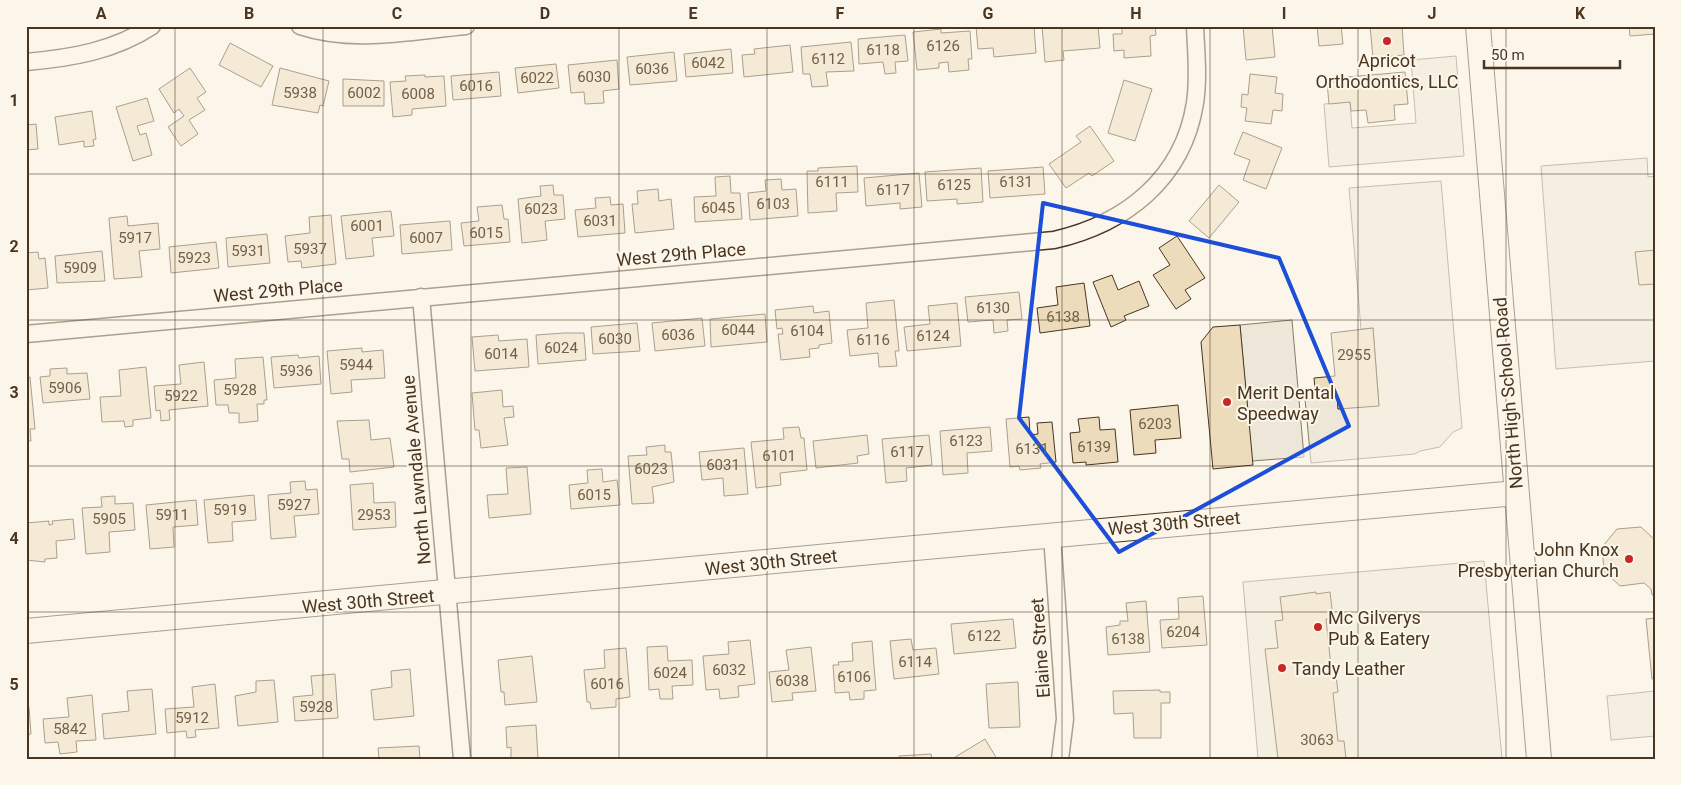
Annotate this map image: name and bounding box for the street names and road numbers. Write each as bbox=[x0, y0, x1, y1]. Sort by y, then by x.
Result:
street label: West 29th Place bbox=[615, 238, 747, 270]
street label: West 29th Place bbox=[212, 274, 344, 306]
street label: North High School Road bbox=[1489, 296, 1527, 490]
street label: North Lawndale Avenue bbox=[397, 374, 435, 566]
street label: West 30th Street bbox=[1107, 507, 1241, 539]
street label: West 30th Street bbox=[704, 545, 838, 579]
street label: West 30th Street bbox=[301, 585, 435, 617]
street label: Elaine Street bbox=[1026, 597, 1054, 699]

